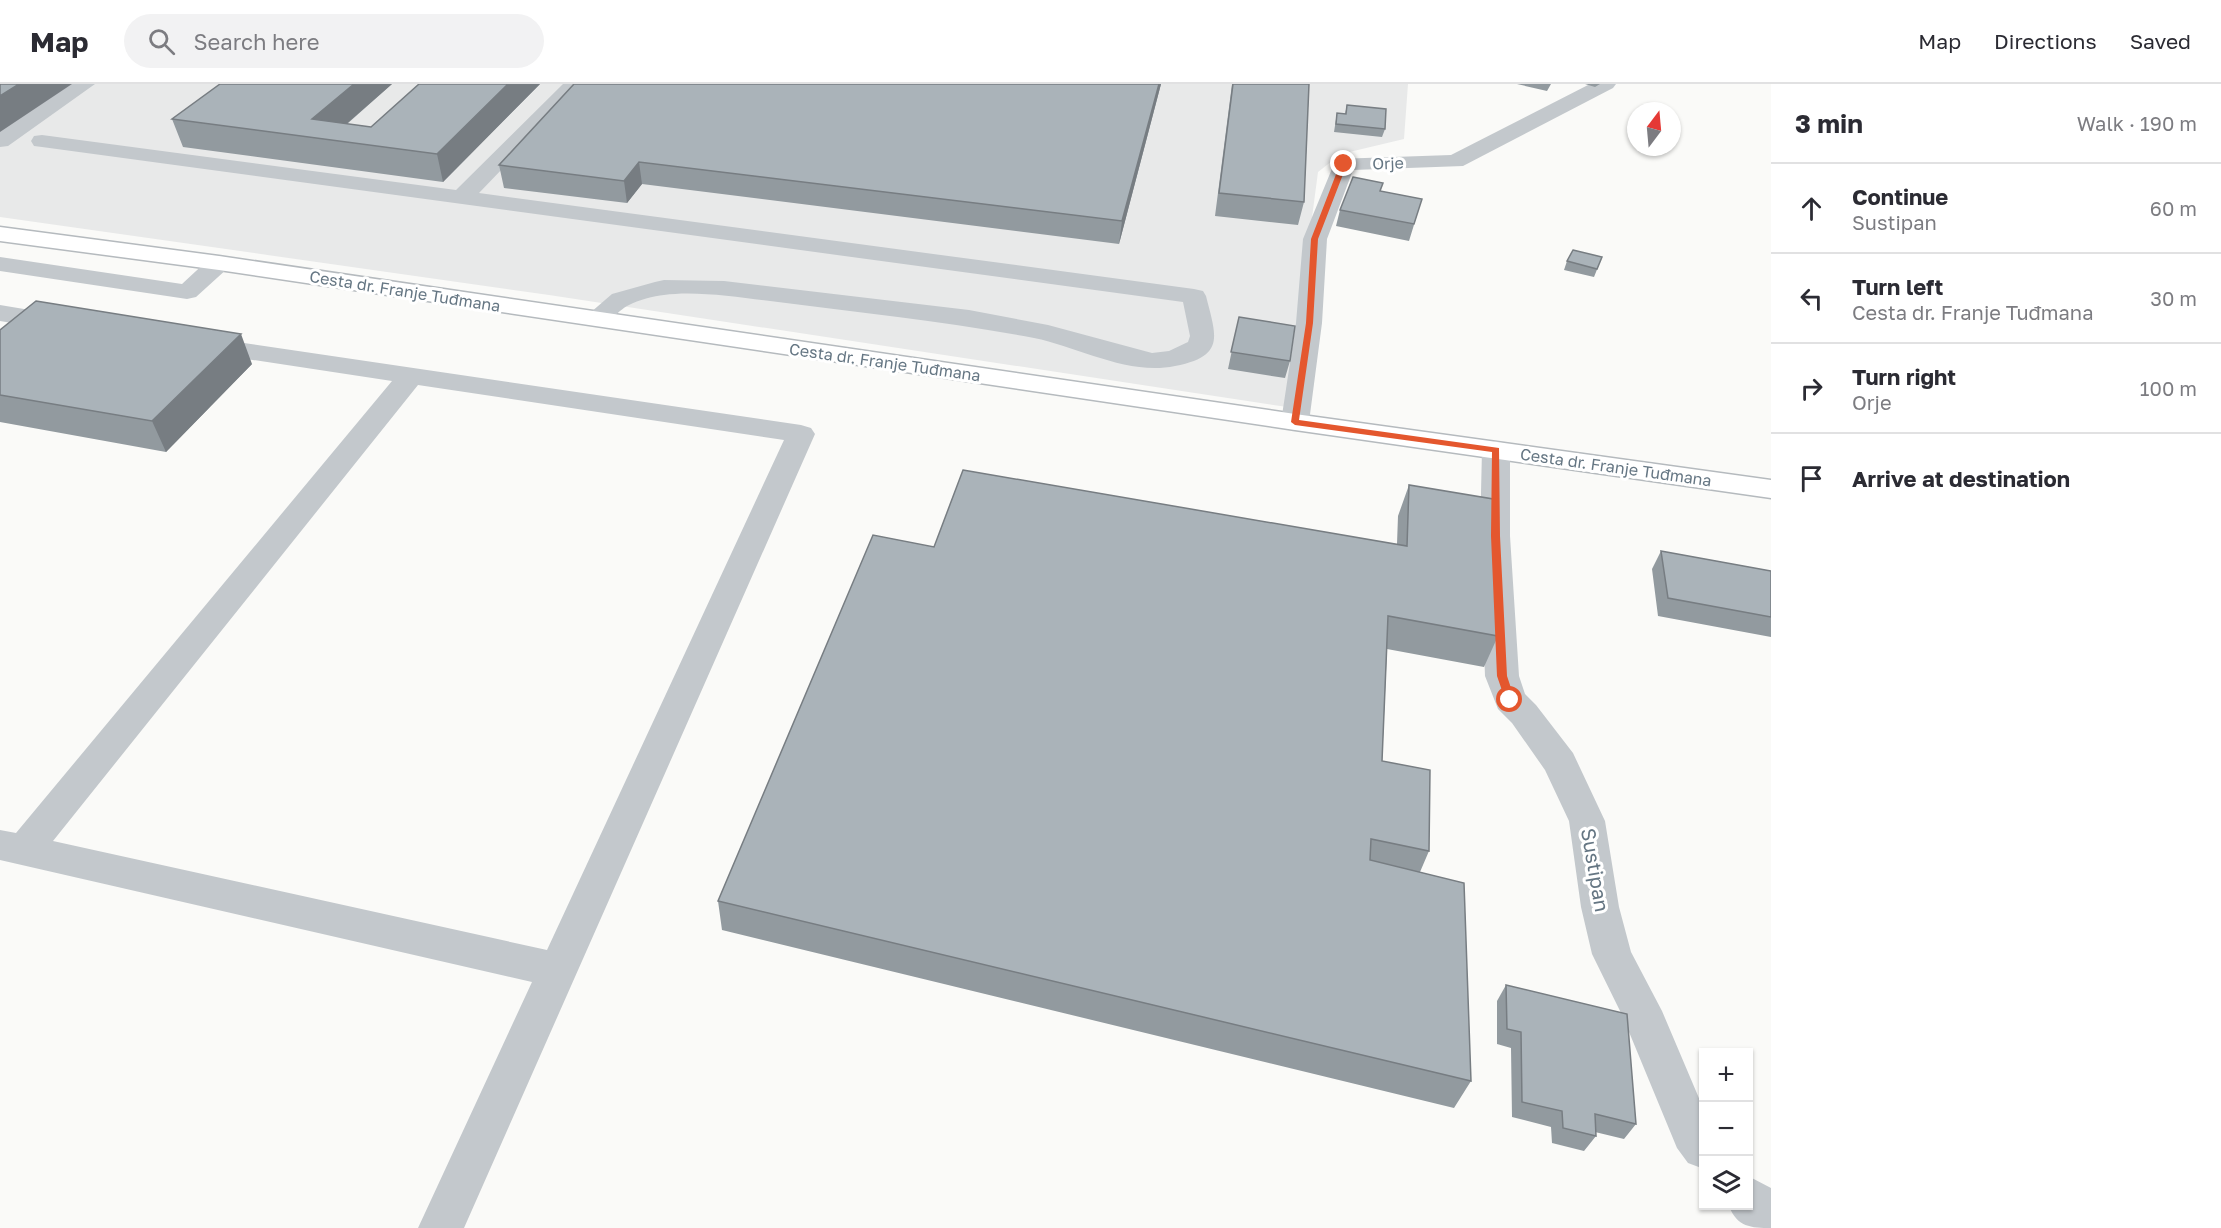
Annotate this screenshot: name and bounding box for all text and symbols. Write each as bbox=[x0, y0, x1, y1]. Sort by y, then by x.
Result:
search box bbox=[124, 14, 544, 68]
text: Map bbox=[30, 25, 88, 58]
icon: search bbox=[145, 25, 178, 58]
text: Search here bbox=[193, 28, 319, 55]
text: Map bbox=[1918, 28, 1961, 54]
text: Directions bbox=[1994, 28, 2097, 54]
text: Saved bbox=[2130, 28, 2191, 54]
north arrow bbox=[1627, 102, 1681, 156]
text: 3 min bbox=[1795, 108, 1863, 139]
text: Walk · 190 m bbox=[2077, 111, 2197, 135]
route end bbox=[1330, 150, 1356, 176]
street label: Orje bbox=[1372, 152, 1404, 174]
text: Continue bbox=[1852, 183, 1948, 210]
icon: ahead bbox=[1795, 192, 1828, 225]
text: 60 m bbox=[2150, 196, 2197, 220]
text: Sustipan bbox=[1852, 210, 1937, 234]
street label: Cesta dr. Franje Tuđmana bbox=[308, 266, 502, 316]
text: Turn left bbox=[1852, 273, 1943, 300]
icon: left bbox=[1795, 282, 1828, 315]
text: 30 m bbox=[2150, 286, 2197, 310]
text: Cesta dr. Franje Tuđmana bbox=[1852, 300, 2093, 324]
street label: Cesta dr. Franje Tuđmana bbox=[788, 339, 982, 385]
text: Turn right bbox=[1852, 363, 1956, 390]
icon: right bbox=[1795, 372, 1828, 405]
text: 100 m bbox=[2140, 376, 2197, 400]
text: Orje bbox=[1852, 390, 1892, 414]
street label: Cesta dr. Franje Tuđmana bbox=[1519, 444, 1713, 490]
icon: arrive bbox=[1795, 462, 1828, 495]
text: Arrive at destination bbox=[1852, 465, 2070, 492]
route start bbox=[1496, 686, 1522, 712]
street label: Sustipan bbox=[1577, 826, 1615, 914]
map controls bbox=[1699, 1048, 1753, 1210]
button: + bbox=[1699, 1048, 1753, 1102]
button: − bbox=[1699, 1102, 1753, 1156]
button: layers bbox=[1699, 1156, 1753, 1210]

